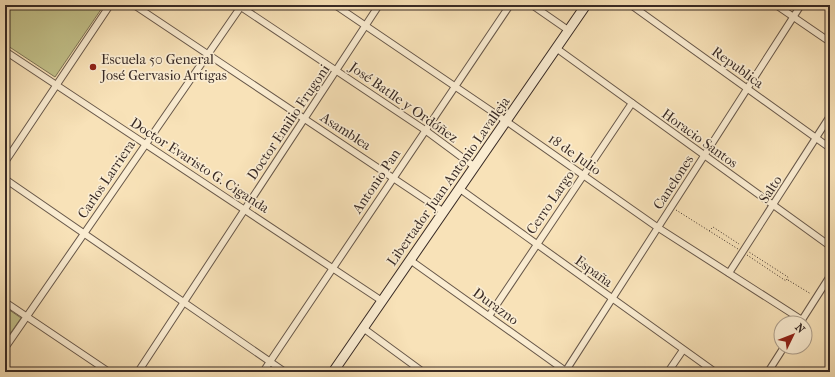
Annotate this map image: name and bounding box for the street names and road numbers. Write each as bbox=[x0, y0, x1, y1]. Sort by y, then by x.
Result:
street label: Republica bbox=[708, 43, 767, 92]
street label: José Batlle y Ordóñez bbox=[345, 58, 461, 146]
street label: Doctor Emilio Frugoni bbox=[244, 61, 333, 183]
street label: Libertador Juan Antonio Lavalleja bbox=[383, 93, 514, 269]
street label: Horacio Santos bbox=[658, 105, 741, 172]
street label: Asamblea bbox=[316, 108, 375, 154]
street label: Doctor Evaristo G. Ciganda bbox=[127, 114, 273, 217]
street label: 18 de Julio bbox=[545, 130, 604, 179]
street label: Carlos Larriera bbox=[74, 136, 139, 222]
street label: Antonio Pan bbox=[348, 146, 404, 218]
street label: Canelones bbox=[649, 152, 697, 213]
street label: Cerro Largo bbox=[523, 167, 578, 238]
street label: Salto bbox=[755, 172, 786, 206]
street label: España bbox=[572, 252, 616, 291]
street label: Durazno bbox=[470, 284, 522, 329]

